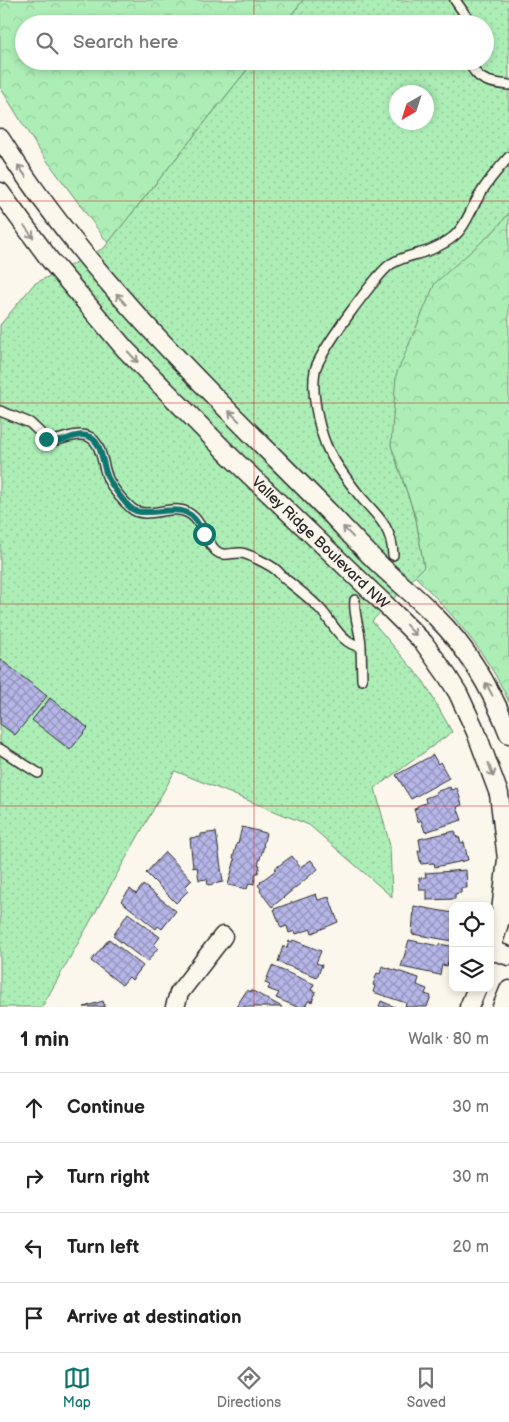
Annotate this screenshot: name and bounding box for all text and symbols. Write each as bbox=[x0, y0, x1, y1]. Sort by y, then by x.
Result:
search box bbox=[15, 15, 494, 70]
icon: search bbox=[33, 29, 61, 57]
text: Search here bbox=[73, 31, 178, 54]
north arrow bbox=[389, 85, 434, 130]
one-way arrow bbox=[17, 164, 27, 178]
one-way arrow bbox=[24, 225, 34, 239]
one-way arrow bbox=[116, 292, 127, 305]
one-way arrow bbox=[127, 350, 139, 363]
one-way arrow bbox=[228, 410, 240, 422]
route end bbox=[35, 428, 58, 451]
street label: Valley Ridge Boulevard NW bbox=[248, 472, 394, 613]
route start bbox=[193, 523, 216, 546]
one-way arrow bbox=[342, 525, 354, 538]
one-way arrow bbox=[405, 624, 417, 636]
one-way arrow bbox=[484, 682, 493, 697]
one-way arrow bbox=[487, 762, 496, 777]
map controls bbox=[449, 902, 494, 992]
button: locate bbox=[449, 902, 494, 947]
button: layers bbox=[449, 947, 494, 992]
text: 1 min bbox=[20, 1027, 69, 1052]
text: Walk · 80 m bbox=[408, 1030, 489, 1049]
icon: ahead bbox=[20, 1094, 48, 1122]
text: Continue bbox=[67, 1096, 145, 1119]
text: 30 m bbox=[452, 1098, 489, 1117]
icon: right bbox=[20, 1164, 48, 1192]
text: Turn right bbox=[67, 1166, 150, 1189]
text: 30 m bbox=[452, 1168, 489, 1187]
icon: left bbox=[20, 1234, 48, 1262]
text: Turn left bbox=[67, 1236, 139, 1259]
text: 20 m bbox=[453, 1238, 489, 1257]
icon: arrive bbox=[20, 1304, 48, 1332]
text: Arrive at destination bbox=[67, 1306, 242, 1329]
tab: Map bbox=[63, 1364, 91, 1411]
tab: Directions bbox=[217, 1364, 281, 1411]
tab: Saved bbox=[407, 1364, 446, 1411]

